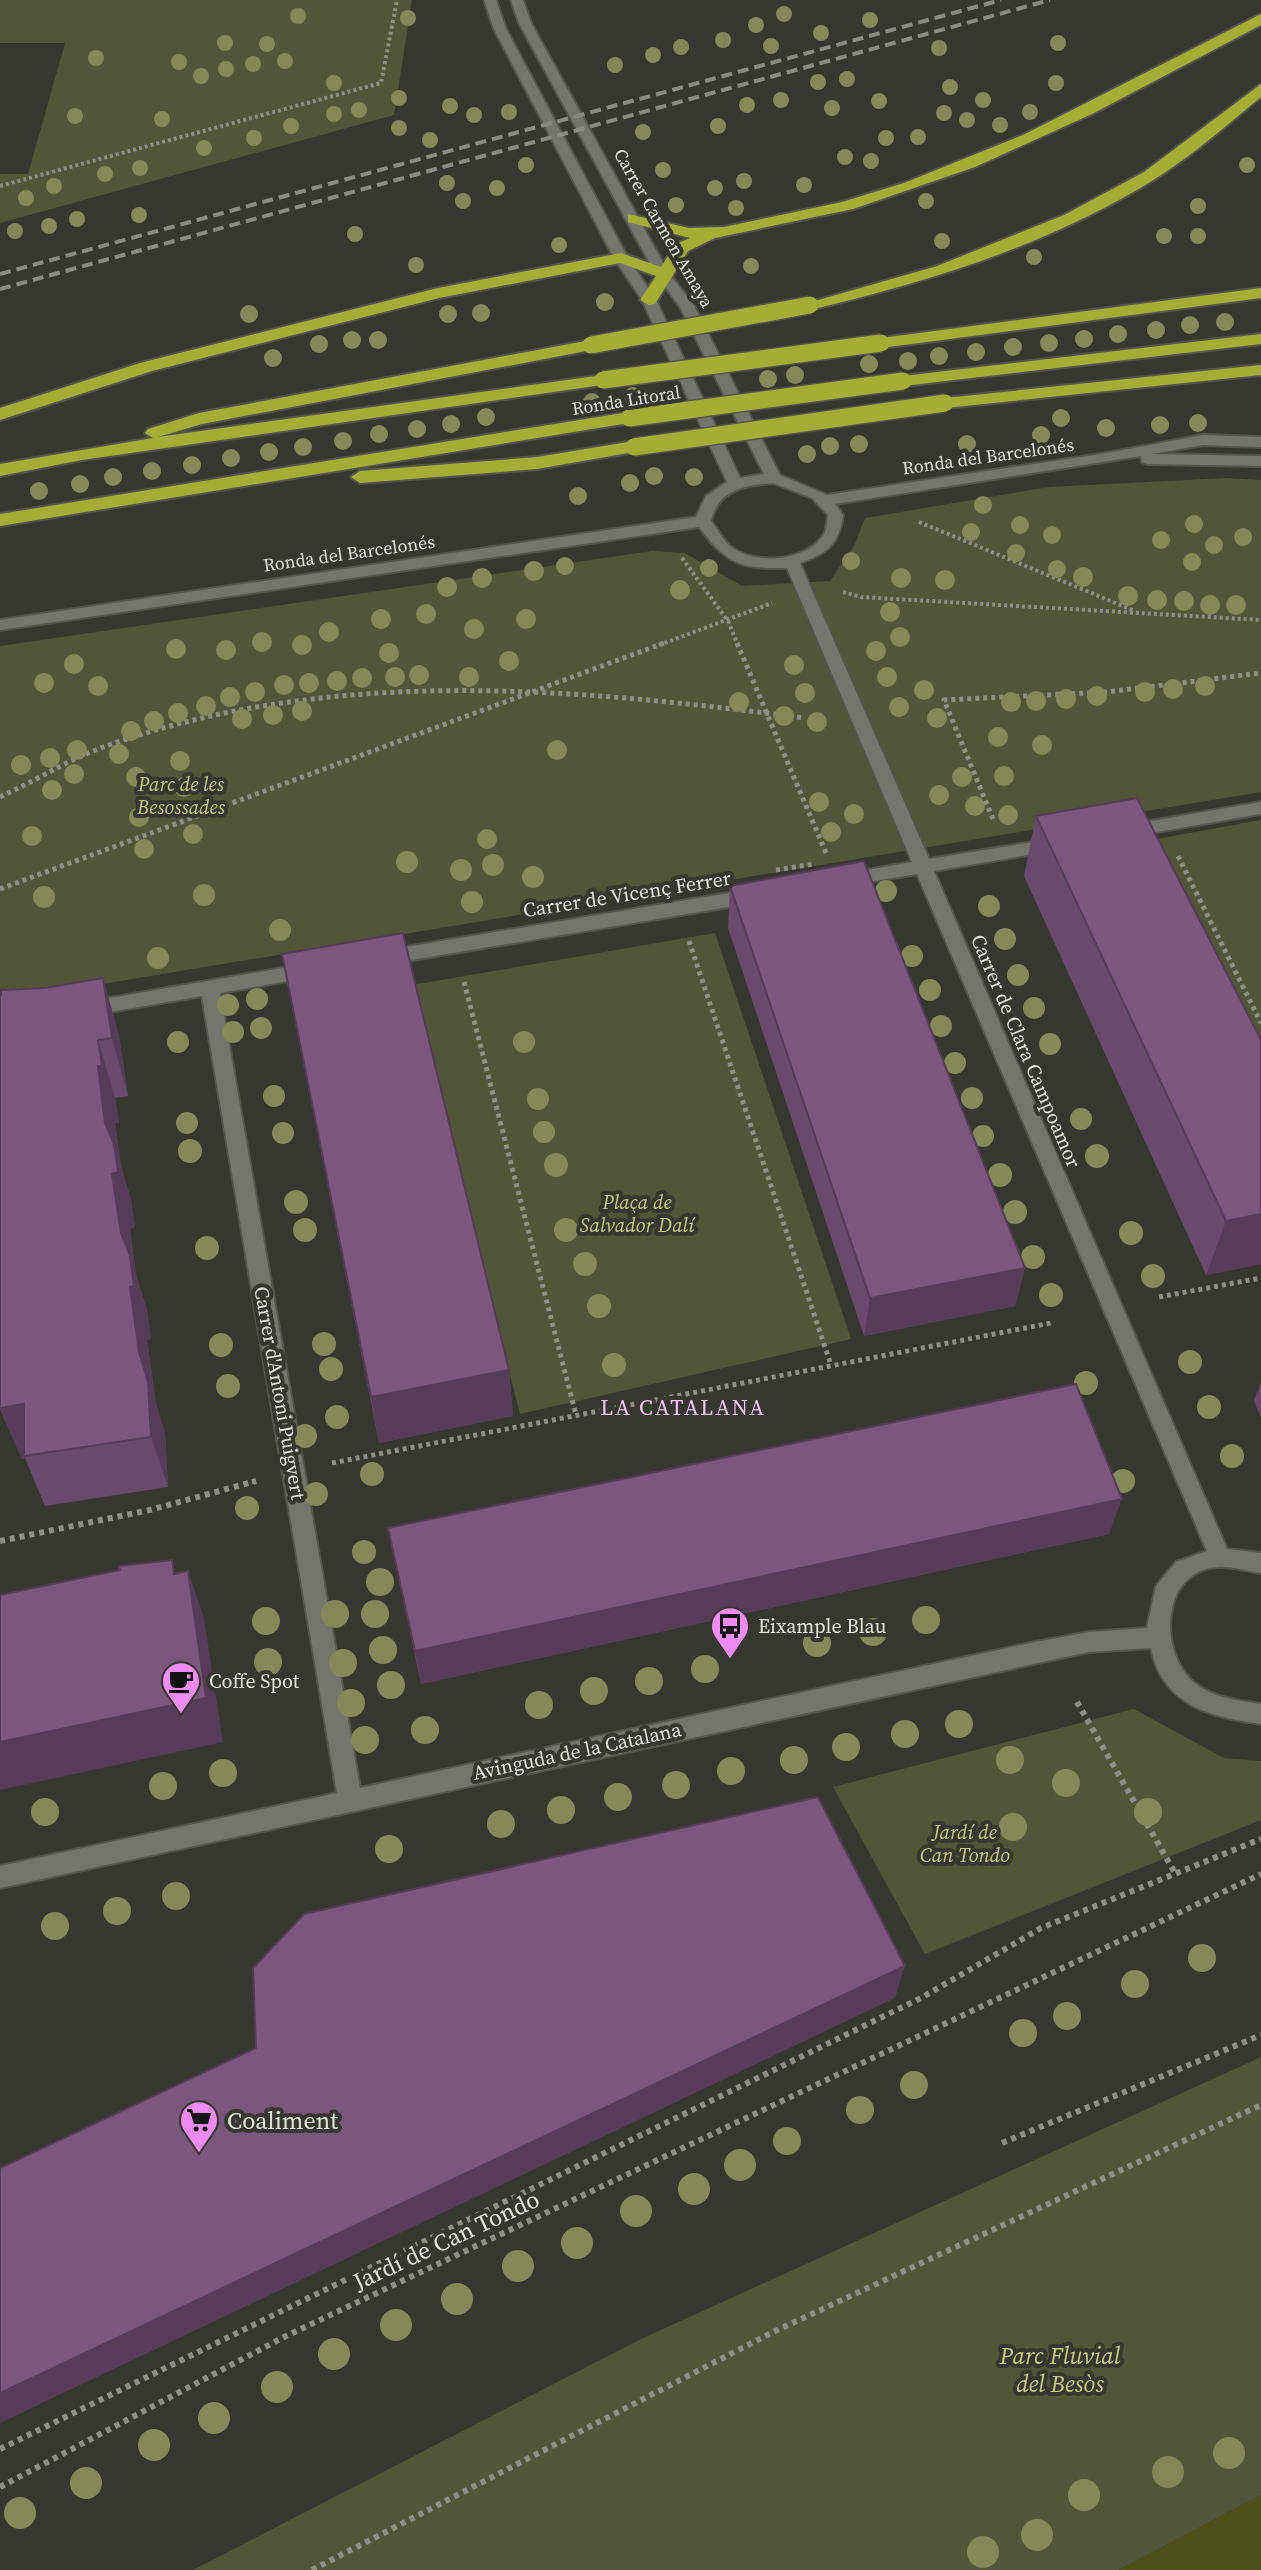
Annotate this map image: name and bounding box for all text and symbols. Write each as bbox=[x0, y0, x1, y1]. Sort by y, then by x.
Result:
street label: Carrer Carmen Amaya bbox=[608, 144, 720, 313]
street label: Ronda Litoral bbox=[570, 379, 682, 421]
street label: Ronda del Barcelonés bbox=[900, 432, 1076, 480]
street label: Ronda del Barcelonés bbox=[261, 529, 437, 577]
park label: Parc de les Besossades bbox=[136, 770, 226, 821]
street label: Carrer de Vicenç Ferrer bbox=[521, 864, 733, 924]
street label: Carrer de Clara Campoamor bbox=[964, 930, 1088, 1173]
park label: Plaça de Salvador Dalí bbox=[580, 1188, 696, 1239]
street label: Carrer d'Antoni Puigvert bbox=[247, 1284, 313, 1502]
district label: LA CATALANA bbox=[600, 1392, 766, 1422]
bus stop icon: Eixample Blau bbox=[709, 1605, 751, 1660]
place label: Eixample Blau bbox=[758, 1612, 886, 1640]
cafe icon: Coffe Spot bbox=[160, 1660, 202, 1715]
place label: Coffe Spot bbox=[209, 1667, 300, 1695]
street label: Avinguda de la Catalana bbox=[470, 1715, 685, 1787]
park label: Jardí de Can Tondo bbox=[920, 1818, 1010, 1869]
supermarket icon: Coaliment bbox=[178, 2099, 220, 2154]
place label: Coaliment bbox=[227, 2104, 338, 2137]
street label: Jardí de Can Tondo bbox=[346, 2182, 545, 2298]
park label: Parc Fluvial del Besòs bbox=[999, 2339, 1121, 2400]

